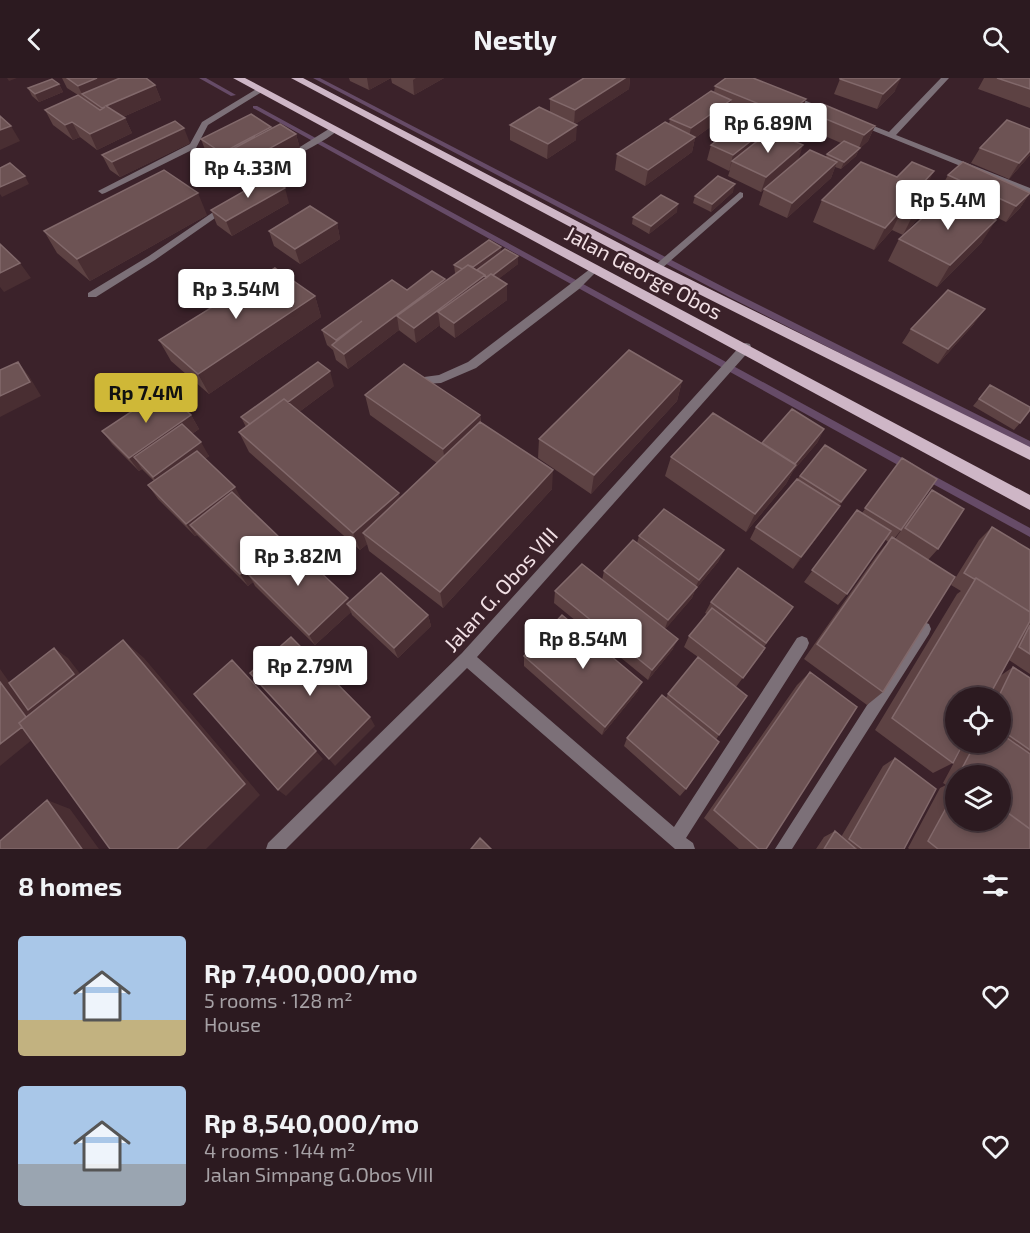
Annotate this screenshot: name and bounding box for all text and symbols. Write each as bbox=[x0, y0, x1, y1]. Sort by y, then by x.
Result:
icon: back bbox=[18, 23, 51, 56]
text: Nestly bbox=[473, 23, 557, 55]
icon: search bbox=[979, 23, 1012, 56]
pin: Rp 6.89M bbox=[706, 103, 830, 154]
text: Rp 6.89M bbox=[724, 110, 812, 134]
pin: Rp 4.33M bbox=[186, 148, 310, 199]
text: Rp 4.33M bbox=[204, 155, 292, 179]
pin: Rp 5.4M bbox=[893, 180, 1003, 231]
text: Rp 5.4M bbox=[910, 187, 986, 211]
street label: Jalan George Obos bbox=[561, 220, 727, 324]
pin: Rp 3.54M bbox=[174, 269, 298, 320]
text: Rp 3.54M bbox=[192, 276, 280, 300]
pin: Rp 7.4M bbox=[91, 373, 201, 424]
text: Rp 7.4M bbox=[109, 380, 183, 404]
street label: Jalan G. Obos VIII bbox=[438, 522, 562, 656]
pin: Rp 3.82M bbox=[236, 536, 360, 587]
text: Rp 3.82M bbox=[254, 543, 342, 567]
pin: Rp 8.54M bbox=[521, 619, 645, 670]
text: Rp 8.54M bbox=[539, 626, 627, 650]
pin: Rp 2.79M bbox=[248, 646, 372, 697]
text: Rp 2.79M bbox=[267, 653, 353, 677]
map controls bbox=[945, 687, 1011, 831]
button: locate bbox=[945, 687, 1011, 753]
button: layers bbox=[945, 765, 1011, 831]
icon: filters bbox=[979, 869, 1012, 902]
text: 8 homes bbox=[18, 870, 122, 901]
text: Rp 7,400,000/mo bbox=[204, 957, 418, 988]
icon: home bbox=[66, 960, 138, 1032]
icon: heart bbox=[979, 980, 1012, 1013]
text: 5 rooms · 128 m² bbox=[204, 988, 353, 1012]
text: House bbox=[204, 1012, 261, 1036]
text: Rp 8,540,000/mo bbox=[204, 1107, 419, 1138]
icon: home bbox=[66, 1110, 138, 1182]
icon: heart bbox=[979, 1130, 1012, 1163]
text: 4 rooms · 144 m² bbox=[204, 1138, 355, 1162]
text: Jalan Simpang G.Obos VIII bbox=[204, 1162, 434, 1186]

